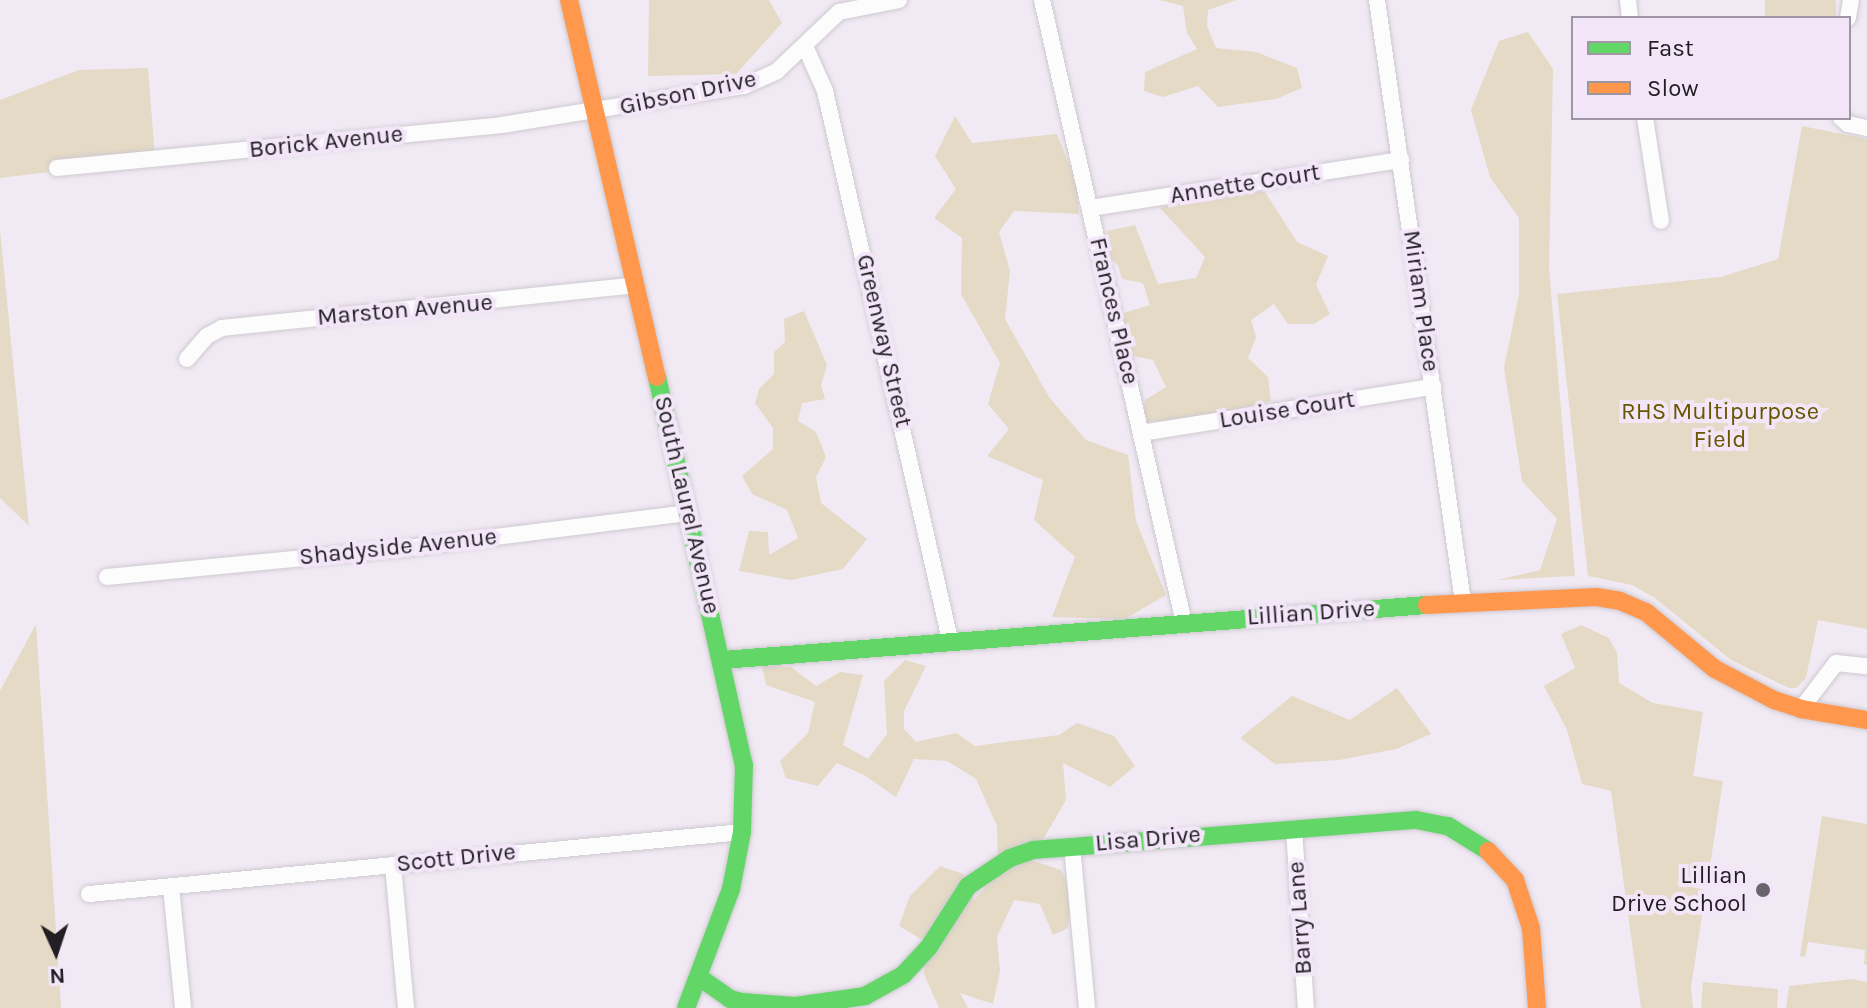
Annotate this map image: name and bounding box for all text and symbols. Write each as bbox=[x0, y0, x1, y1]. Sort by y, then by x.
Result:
legend bbox=[1571, 16, 1851, 120]
text: Fast bbox=[1647, 34, 1694, 62]
street label: Gibson Drive bbox=[617, 64, 759, 122]
text: Slow bbox=[1647, 74, 1699, 102]
street label: Borick Avenue bbox=[248, 120, 404, 164]
street label: Annette Court bbox=[1168, 158, 1322, 210]
street label: Miriam Place bbox=[1397, 228, 1445, 374]
street label: Frances Place bbox=[1083, 235, 1145, 387]
street label: Greenway Street bbox=[850, 252, 918, 430]
street label: Marston Avenue bbox=[316, 288, 494, 332]
street label: Louise Court bbox=[1217, 385, 1357, 435]
street label: South Laurel Avenue bbox=[648, 393, 726, 617]
park label: RHS Multipurpose Field bbox=[1621, 398, 1819, 454]
street label: Shadyside Avenue bbox=[298, 522, 498, 572]
street label: Lillian Drive bbox=[1246, 594, 1376, 632]
street label: Lisa Drive bbox=[1094, 820, 1202, 858]
street label: Scott Drive bbox=[395, 837, 517, 879]
street label: Barry Lane bbox=[1282, 860, 1318, 976]
place label: Lillian Drive School bbox=[1611, 862, 1747, 918]
marker: Lillian Drive School bbox=[1754, 881, 1772, 899]
north arrow bbox=[16, 912, 96, 992]
text: N bbox=[49, 963, 66, 989]

